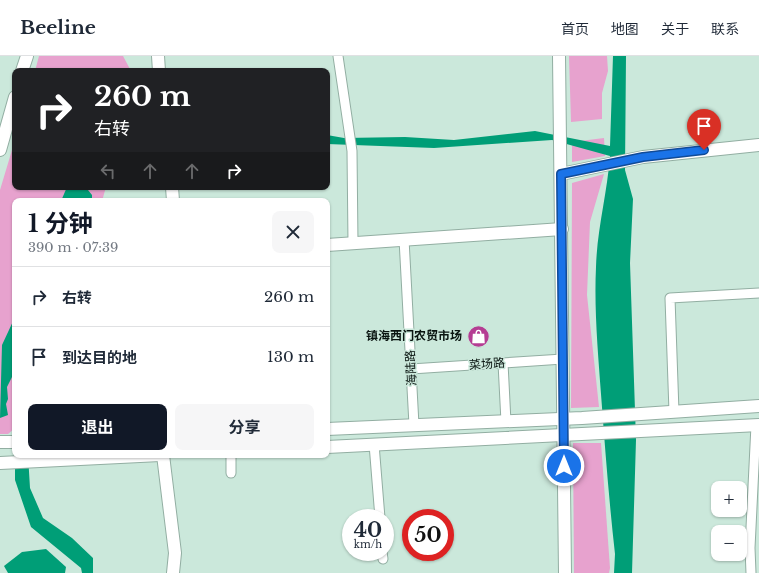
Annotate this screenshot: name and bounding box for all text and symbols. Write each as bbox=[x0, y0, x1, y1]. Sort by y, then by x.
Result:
text: Beeline bbox=[20, 16, 96, 39]
text: 首页 bbox=[561, 20, 589, 38]
text: 地图 bbox=[611, 20, 639, 38]
text: 关于 bbox=[661, 20, 689, 38]
text: 联系 bbox=[711, 20, 739, 38]
text: 260 m bbox=[94, 79, 191, 114]
icon: right bbox=[28, 84, 80, 136]
pin bbox=[687, 109, 721, 150]
icon: arrive bbox=[693, 115, 715, 137]
text: 右转 bbox=[94, 118, 130, 140]
icon: left bbox=[97, 160, 119, 182]
icon: ahead bbox=[139, 160, 161, 182]
icon: ahead bbox=[181, 160, 203, 182]
icon: right bbox=[223, 160, 245, 182]
text: 1 分钟 bbox=[28, 209, 93, 238]
button: close bbox=[272, 211, 314, 253]
text: 390 m · 07:39 bbox=[28, 239, 118, 256]
icon: right bbox=[28, 286, 50, 308]
text: 260 m bbox=[264, 287, 314, 306]
text: 右转 bbox=[62, 288, 92, 307]
shop icon: 镇海西门农贸市场 bbox=[465, 323, 491, 349]
place label: 镇海西门农贸市场 bbox=[366, 328, 462, 343]
icon: arrive bbox=[28, 346, 50, 368]
text: 130 m bbox=[267, 347, 314, 366]
text: 到达目的地 bbox=[62, 348, 137, 367]
street label: 海陆路 bbox=[402, 350, 419, 386]
street label: 菜场路 bbox=[468, 355, 505, 372]
button: 退出 bbox=[28, 404, 167, 450]
button: 分享 bbox=[175, 404, 314, 450]
position arrow bbox=[543, 445, 585, 487]
map controls bbox=[711, 481, 747, 561]
button: + bbox=[711, 481, 747, 517]
speed limit sign: 50 bbox=[402, 509, 454, 561]
text: 40 bbox=[354, 518, 382, 542]
button: − bbox=[711, 525, 747, 561]
text: km/h bbox=[354, 538, 382, 551]

